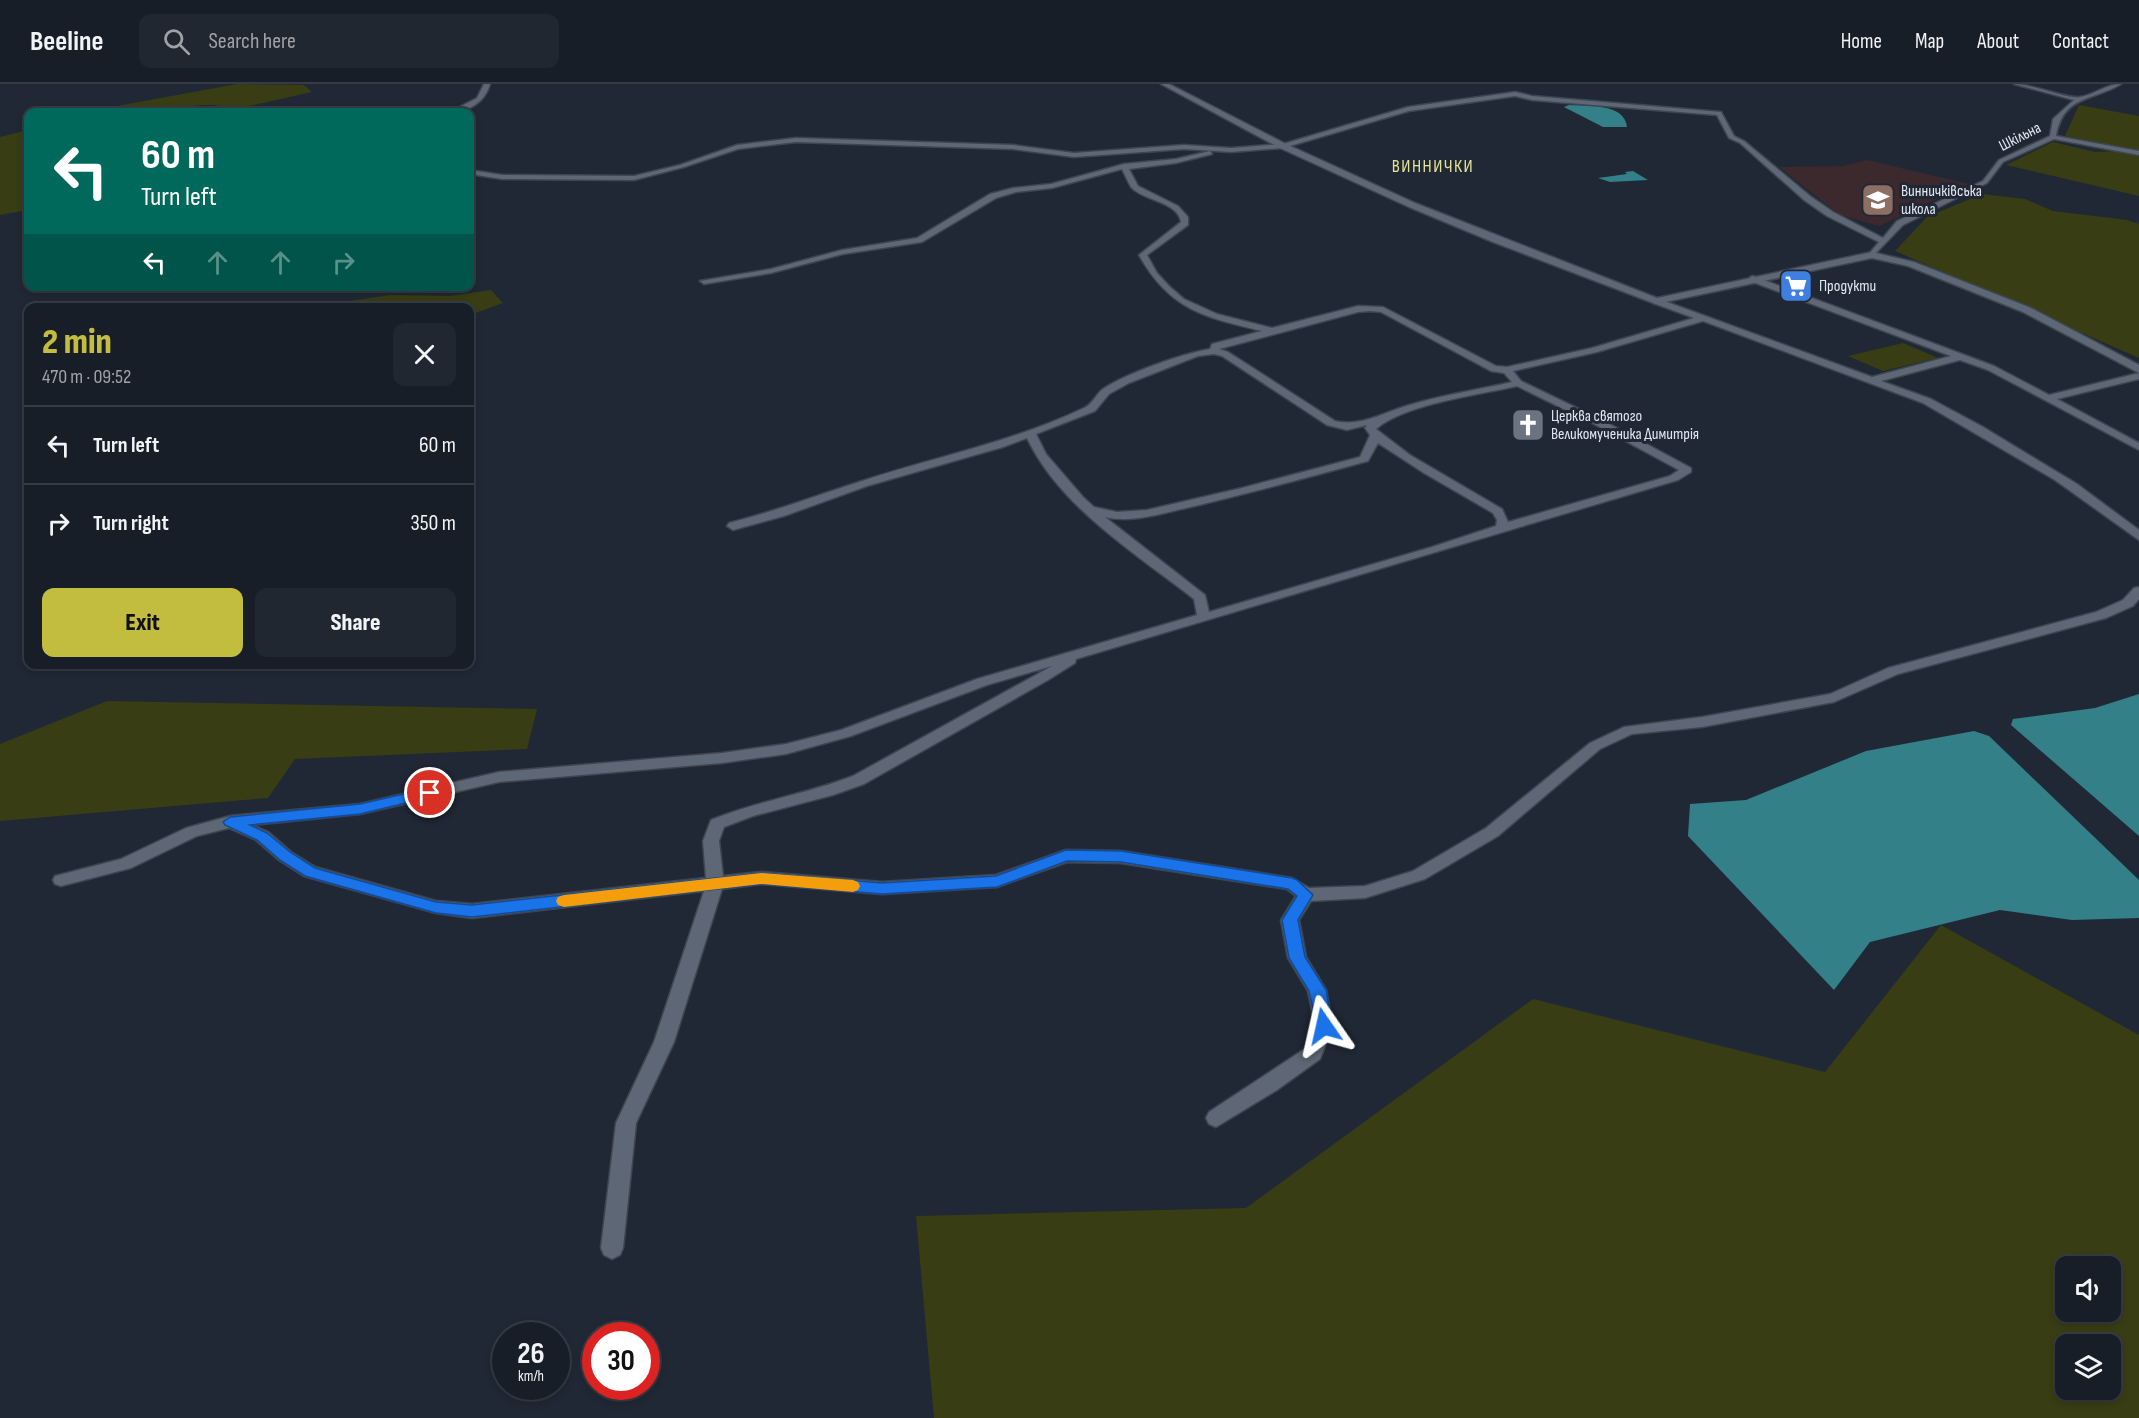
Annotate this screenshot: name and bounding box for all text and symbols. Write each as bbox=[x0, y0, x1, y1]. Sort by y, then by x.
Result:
search box bbox=[139, 14, 559, 68]
text: Beeline bbox=[30, 25, 103, 58]
icon: search bbox=[160, 25, 193, 58]
text: Search here bbox=[208, 28, 296, 55]
text: Home bbox=[1841, 29, 1882, 54]
text: Map bbox=[1915, 29, 1944, 54]
text: About bbox=[1977, 29, 2019, 54]
text: Contact bbox=[2052, 29, 2109, 54]
street label: Шкільна bbox=[1996, 118, 2044, 156]
text: 60 m bbox=[141, 130, 215, 181]
icon: left bbox=[42, 132, 120, 210]
district label: ВИННИЧКИ bbox=[1392, 156, 1474, 177]
text: Turn left bbox=[141, 181, 217, 213]
school or university icon: Винничківська школа bbox=[1860, 182, 1896, 218]
place label: Винничківська школа bbox=[1901, 182, 1982, 219]
icon: left bbox=[138, 246, 171, 279]
icon: ahead bbox=[201, 246, 234, 279]
icon: ahead bbox=[264, 246, 297, 279]
icon: right bbox=[327, 246, 360, 279]
supermarket icon: Продукти bbox=[1778, 268, 1814, 304]
place label: Продукти bbox=[1819, 277, 1876, 296]
text: 2 min bbox=[42, 321, 112, 364]
button: close bbox=[393, 323, 456, 386]
text: 470 m · 09:52 bbox=[42, 365, 131, 389]
church icon: Церква святого Великомученика Димитрія bbox=[1510, 407, 1546, 443]
place label: Церква святого Великомученика Димитрія bbox=[1551, 407, 1699, 444]
icon: left bbox=[42, 429, 75, 462]
text: Turn left bbox=[93, 432, 159, 459]
text: 60 m bbox=[419, 432, 456, 459]
icon: right bbox=[42, 507, 75, 540]
text: Turn right bbox=[93, 510, 169, 537]
text: 350 m bbox=[411, 510, 456, 537]
button: Exit bbox=[42, 588, 243, 657]
button: Share bbox=[255, 588, 456, 657]
pin bbox=[404, 767, 455, 818]
icon: arrive bbox=[413, 776, 446, 809]
position arrow bbox=[1292, 994, 1356, 1058]
map controls bbox=[2055, 1256, 2121, 1400]
button: sound bbox=[2055, 1256, 2121, 1322]
speed limit sign: 30 bbox=[582, 1322, 660, 1400]
button: layers bbox=[2055, 1334, 2121, 1400]
text: 26 bbox=[517, 1336, 545, 1372]
text: km/h bbox=[518, 1367, 544, 1386]

